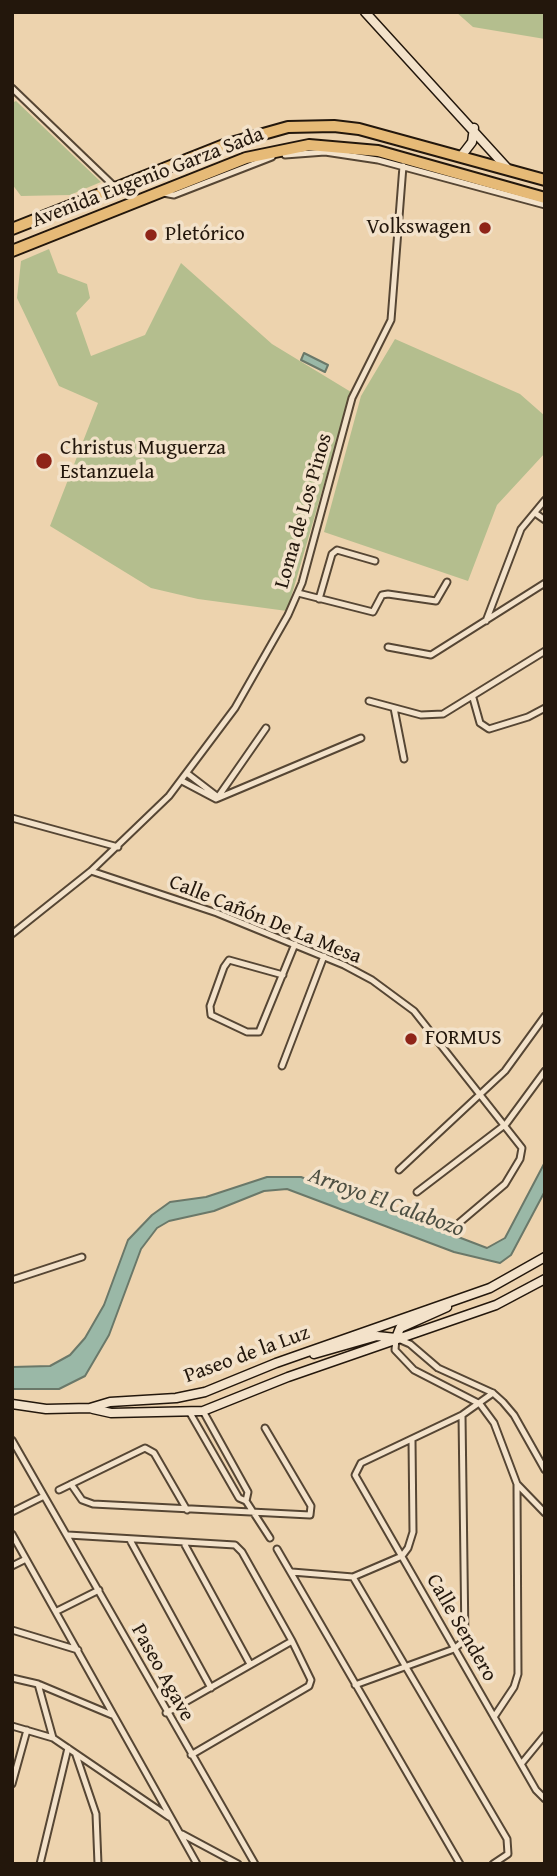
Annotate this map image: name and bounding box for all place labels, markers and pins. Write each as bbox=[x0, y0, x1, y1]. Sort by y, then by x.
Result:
place label: Volkswagen bbox=[366, 215, 471, 241]
marker: Volkswagen bbox=[477, 220, 493, 236]
place label: Pletórico bbox=[165, 222, 245, 248]
marker: Pletórico bbox=[143, 227, 159, 243]
place label: Christus Muguerza Estanzuela bbox=[60, 436, 226, 486]
marker: Christus Muguerza Estanzuela bbox=[34, 451, 54, 471]
place label: FORMUS bbox=[425, 1026, 501, 1052]
marker: FORMUS bbox=[403, 1031, 419, 1047]

